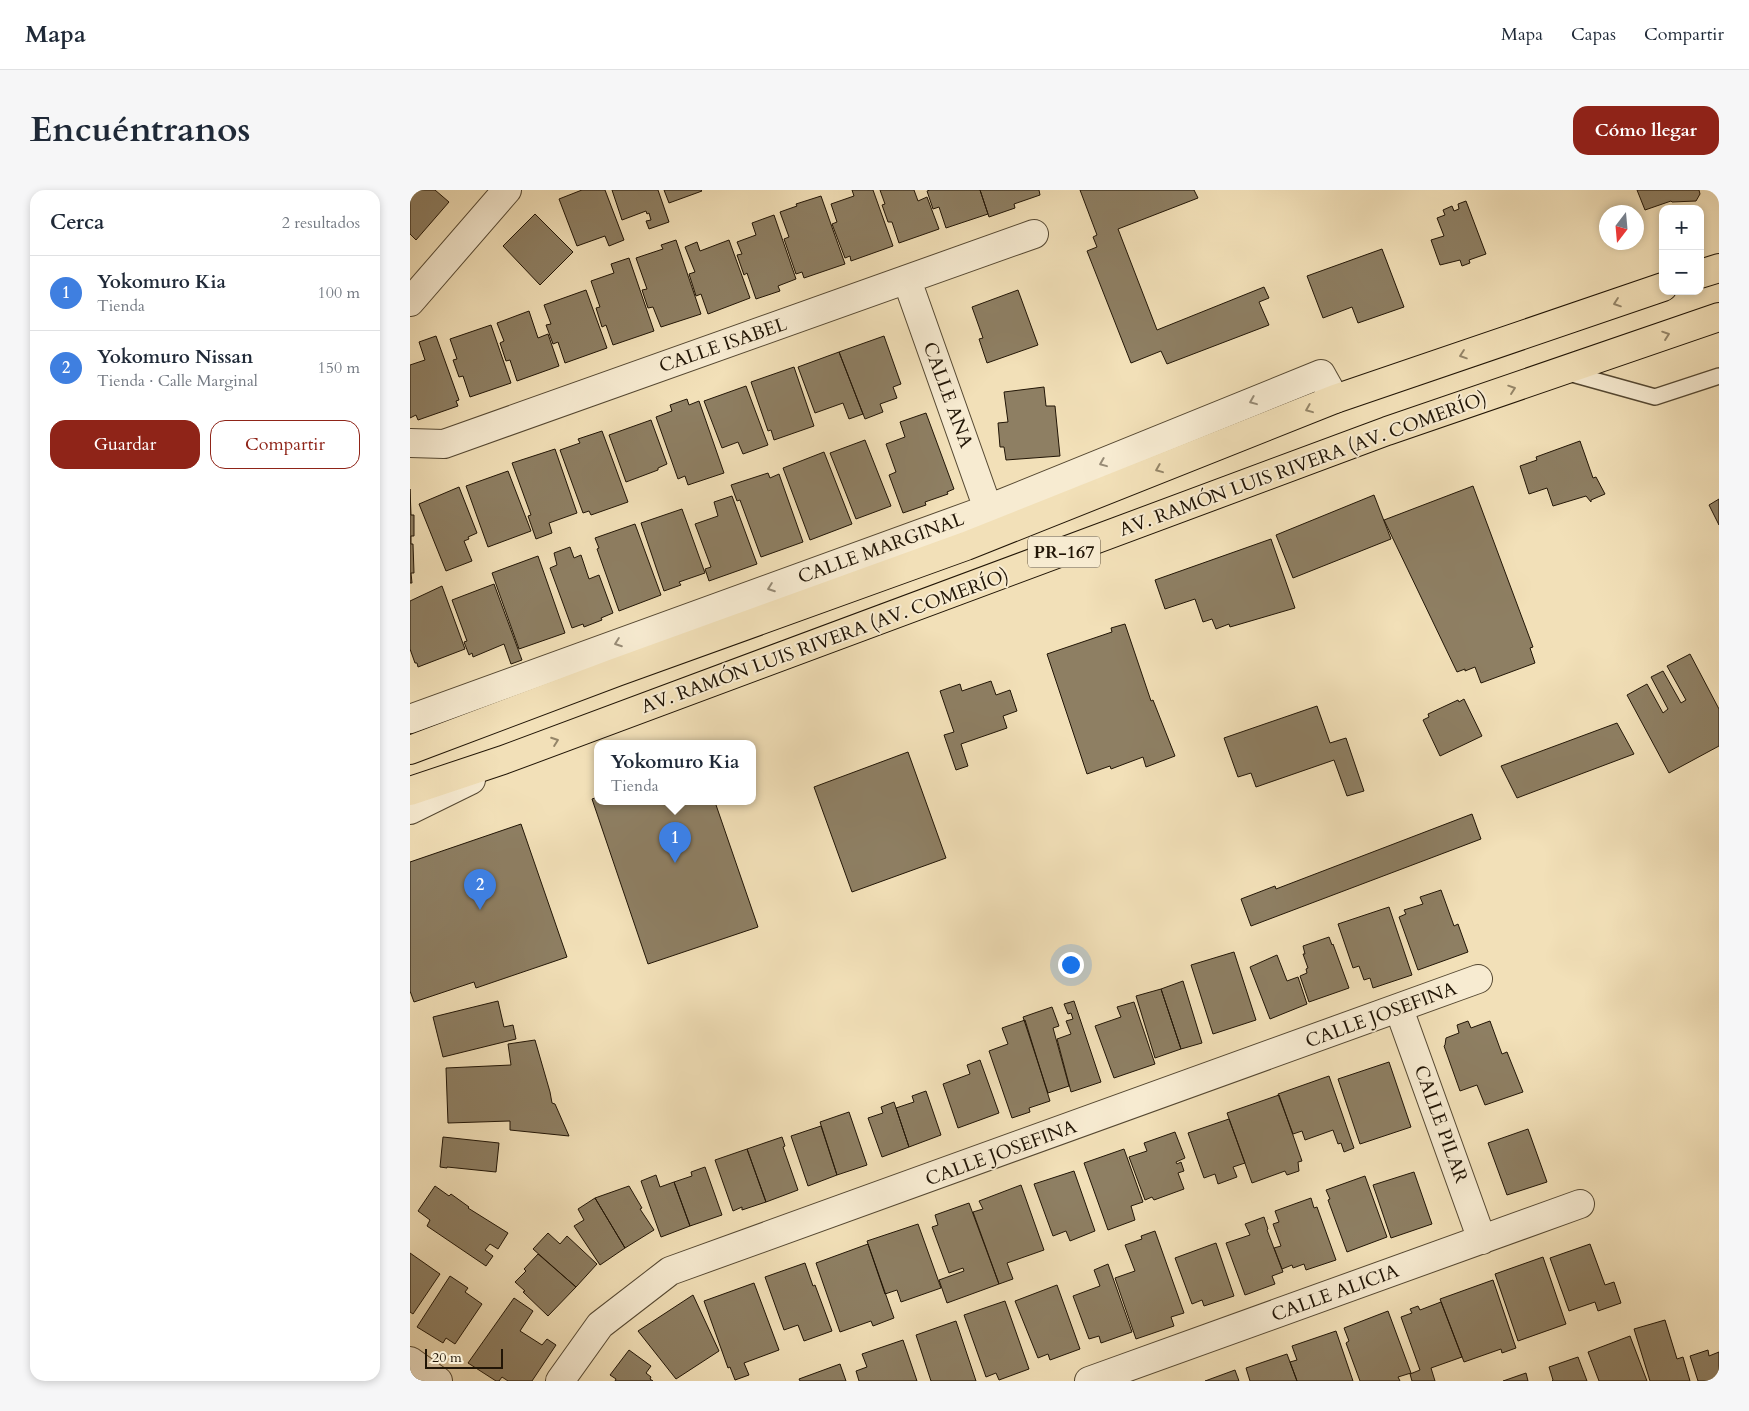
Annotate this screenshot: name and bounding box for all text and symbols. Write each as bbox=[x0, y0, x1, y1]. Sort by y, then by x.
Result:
text: Mapa bbox=[25, 18, 86, 51]
text: Mapa bbox=[1501, 22, 1543, 47]
text: Capas bbox=[1571, 22, 1616, 47]
text: Compartir bbox=[1644, 22, 1724, 47]
text: Encuéntranos bbox=[30, 106, 251, 154]
button: Cómo llegar bbox=[1573, 106, 1719, 155]
north arrow bbox=[1599, 205, 1644, 250]
map controls bbox=[1659, 205, 1704, 295]
button: + bbox=[1659, 205, 1704, 250]
text: Cerca bbox=[50, 208, 104, 237]
text: 2 resultados bbox=[282, 212, 360, 234]
button: − bbox=[1659, 250, 1704, 295]
text: Yokomuro Kia bbox=[97, 269, 226, 295]
text: 1 bbox=[62, 282, 70, 304]
text: 100 m bbox=[318, 282, 360, 304]
text: Tienda bbox=[97, 295, 145, 317]
one-way arrow bbox=[1613, 297, 1621, 307]
street label: CALLE ISABEL bbox=[656, 311, 791, 379]
one-way arrow bbox=[1661, 331, 1670, 341]
street label: CALLE ANA bbox=[917, 338, 979, 452]
text: Yokomuro Nissan bbox=[97, 344, 253, 370]
one-way arrow bbox=[1459, 349, 1468, 359]
text: 2 bbox=[62, 357, 70, 379]
text: 150 m bbox=[318, 357, 360, 379]
text: Tienda · Calle Marginal bbox=[97, 370, 258, 392]
street label: AV. RAMÓN LUIS RIVERA (AV. COMERÍO) bbox=[1115, 384, 1490, 543]
one-way arrow bbox=[1508, 384, 1516, 394]
one-way arrow bbox=[1249, 395, 1258, 406]
one-way arrow bbox=[1306, 403, 1314, 413]
button: Guardar bbox=[50, 420, 200, 469]
button: Compartir bbox=[210, 420, 360, 469]
one-way arrow bbox=[1099, 456, 1108, 467]
one-way arrow bbox=[1155, 463, 1163, 473]
street label: CALLE MARGINAL bbox=[794, 506, 968, 590]
road number: PR-167 bbox=[1028, 537, 1100, 568]
street label: AV. RAMÓN LUIS RIVERA (AV. COMERÍO) bbox=[637, 561, 1012, 720]
one-way arrow bbox=[767, 582, 776, 592]
one-way arrow bbox=[614, 637, 623, 647]
one-way arrow bbox=[550, 737, 559, 747]
popup bbox=[594, 740, 756, 805]
text: Yokomuro Kia bbox=[611, 749, 739, 775]
text: Tienda bbox=[611, 775, 659, 797]
pin: 1 bbox=[659, 822, 691, 863]
pin: 2 bbox=[464, 869, 496, 910]
your location bbox=[1058, 952, 1084, 978]
street label: CALLE JOSEFINA bbox=[1302, 975, 1461, 1054]
street label: CALLE PILAR bbox=[1408, 1061, 1475, 1187]
street label: CALLE JOSEFINA bbox=[922, 1113, 1081, 1192]
street label: CALLE ALICIA bbox=[1268, 1258, 1403, 1328]
scale bar bbox=[425, 1346, 502, 1369]
text: 20 m bbox=[432, 1348, 462, 1367]

